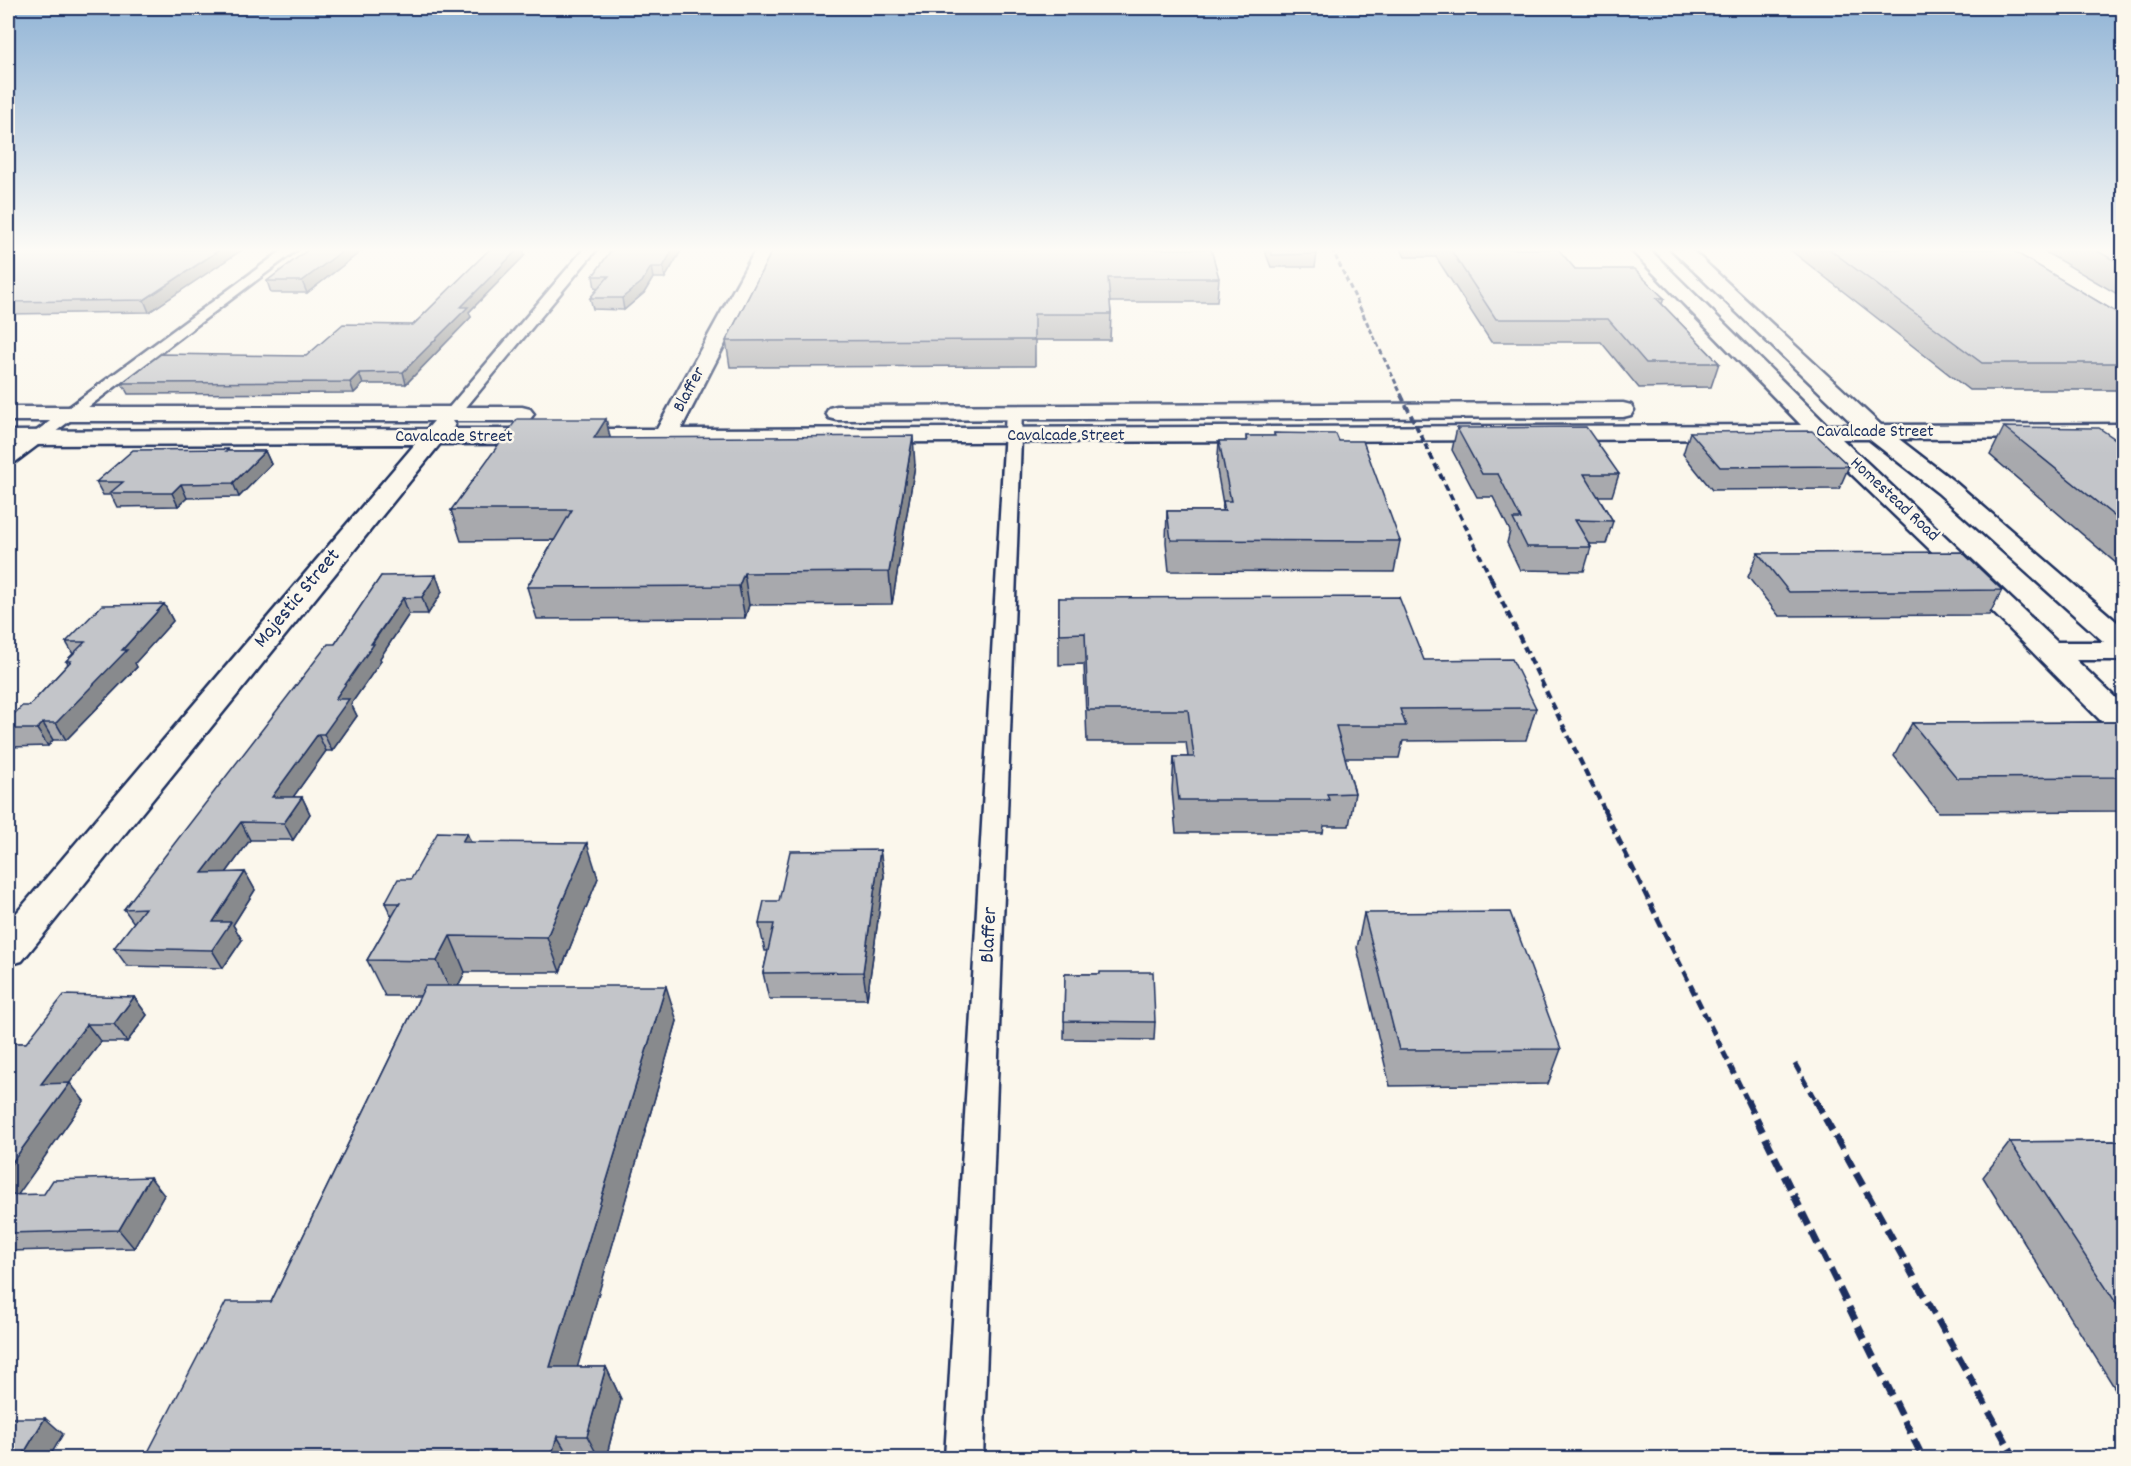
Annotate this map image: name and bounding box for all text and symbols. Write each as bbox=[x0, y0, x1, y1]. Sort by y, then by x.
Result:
street label: Blaffer bbox=[668, 363, 712, 417]
street label: Cavalcade Street bbox=[1816, 420, 1934, 445]
street label: Cavalcade Street bbox=[1007, 424, 1125, 449]
street label: Cavalcade Street bbox=[395, 425, 513, 450]
street label: Homestead Road bbox=[1844, 452, 1944, 548]
street label: Majestic Street bbox=[247, 543, 349, 655]
street label: Blaffer bbox=[974, 906, 1006, 964]

